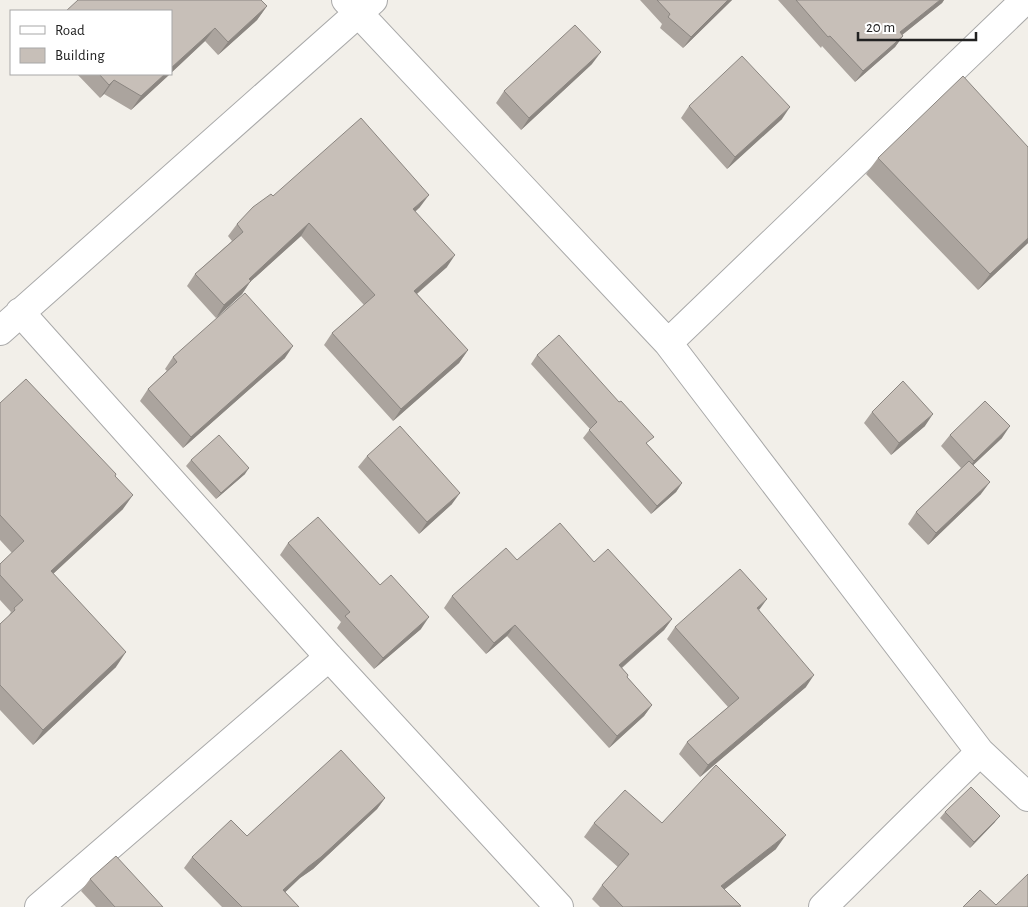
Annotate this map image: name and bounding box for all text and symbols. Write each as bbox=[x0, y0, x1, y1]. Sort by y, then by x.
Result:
legend bbox=[10, 10, 172, 75]
scale bar bbox=[858, 10, 976, 42]
text: 20 m bbox=[866, 20, 895, 35]
text: Road bbox=[55, 23, 85, 38]
text: Building bbox=[55, 48, 105, 63]

